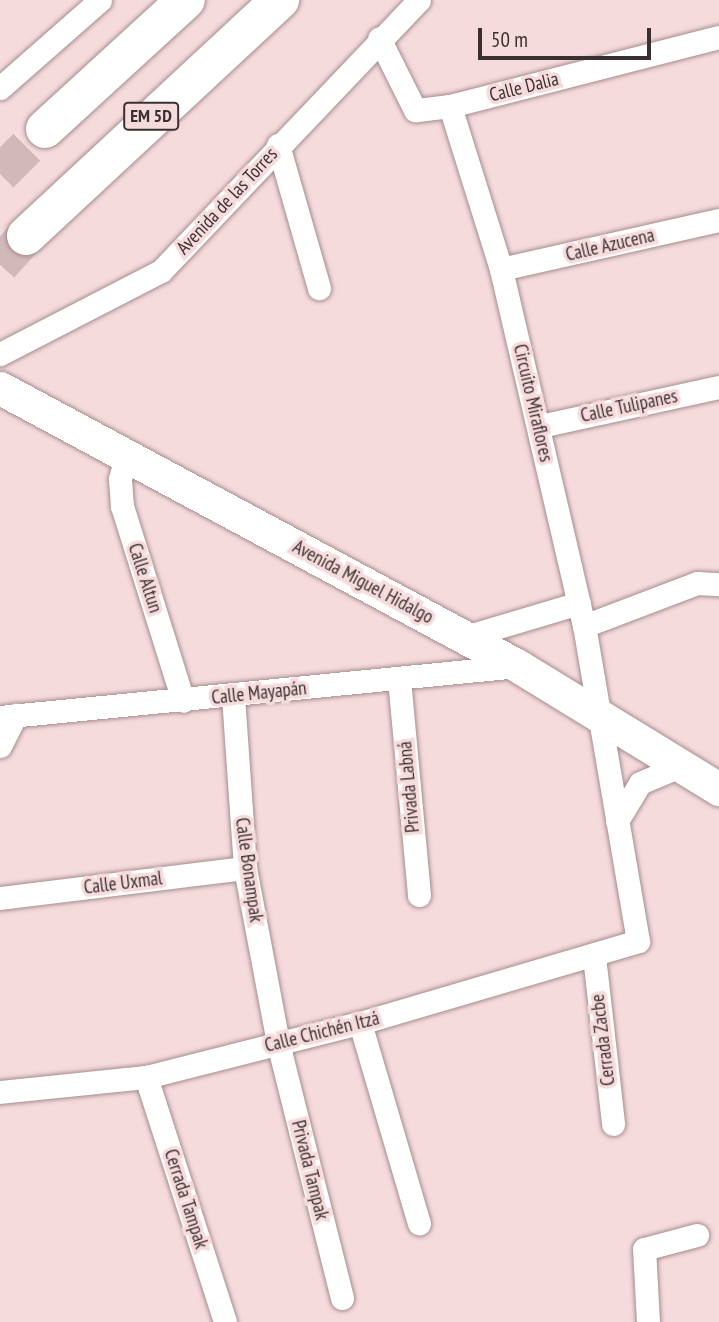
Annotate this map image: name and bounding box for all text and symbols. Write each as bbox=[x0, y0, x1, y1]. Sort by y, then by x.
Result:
scale bar bbox=[481, 14, 654, 58]
text: 50 m bbox=[491, 26, 528, 53]
street label: Calle Dalia bbox=[487, 67, 561, 107]
road number: EM 5D bbox=[123, 102, 179, 131]
street label: Avenida de las Torres bbox=[172, 143, 282, 259]
street label: Calle Azucena bbox=[563, 224, 657, 266]
street label: Circuito Miraflores bbox=[508, 342, 558, 464]
street label: Calle Tulipanes bbox=[578, 385, 680, 427]
street label: Avenida Miguel Hidalgo bbox=[289, 535, 437, 629]
street label: Calle Altun bbox=[123, 540, 167, 616]
street label: Calle Mayapán bbox=[210, 677, 308, 709]
street label: Privada Labná bbox=[394, 740, 424, 834]
street label: Calle Bonampak bbox=[230, 816, 268, 924]
street label: Calle Uxmal bbox=[82, 867, 164, 899]
street label: Cerrada Zacbe bbox=[586, 993, 620, 1087]
street label: Calle Chichén Itzá bbox=[262, 1007, 382, 1057]
street label: Privada Tampak bbox=[287, 1118, 333, 1222]
street label: Cerrada Tampak bbox=[159, 1146, 213, 1252]

